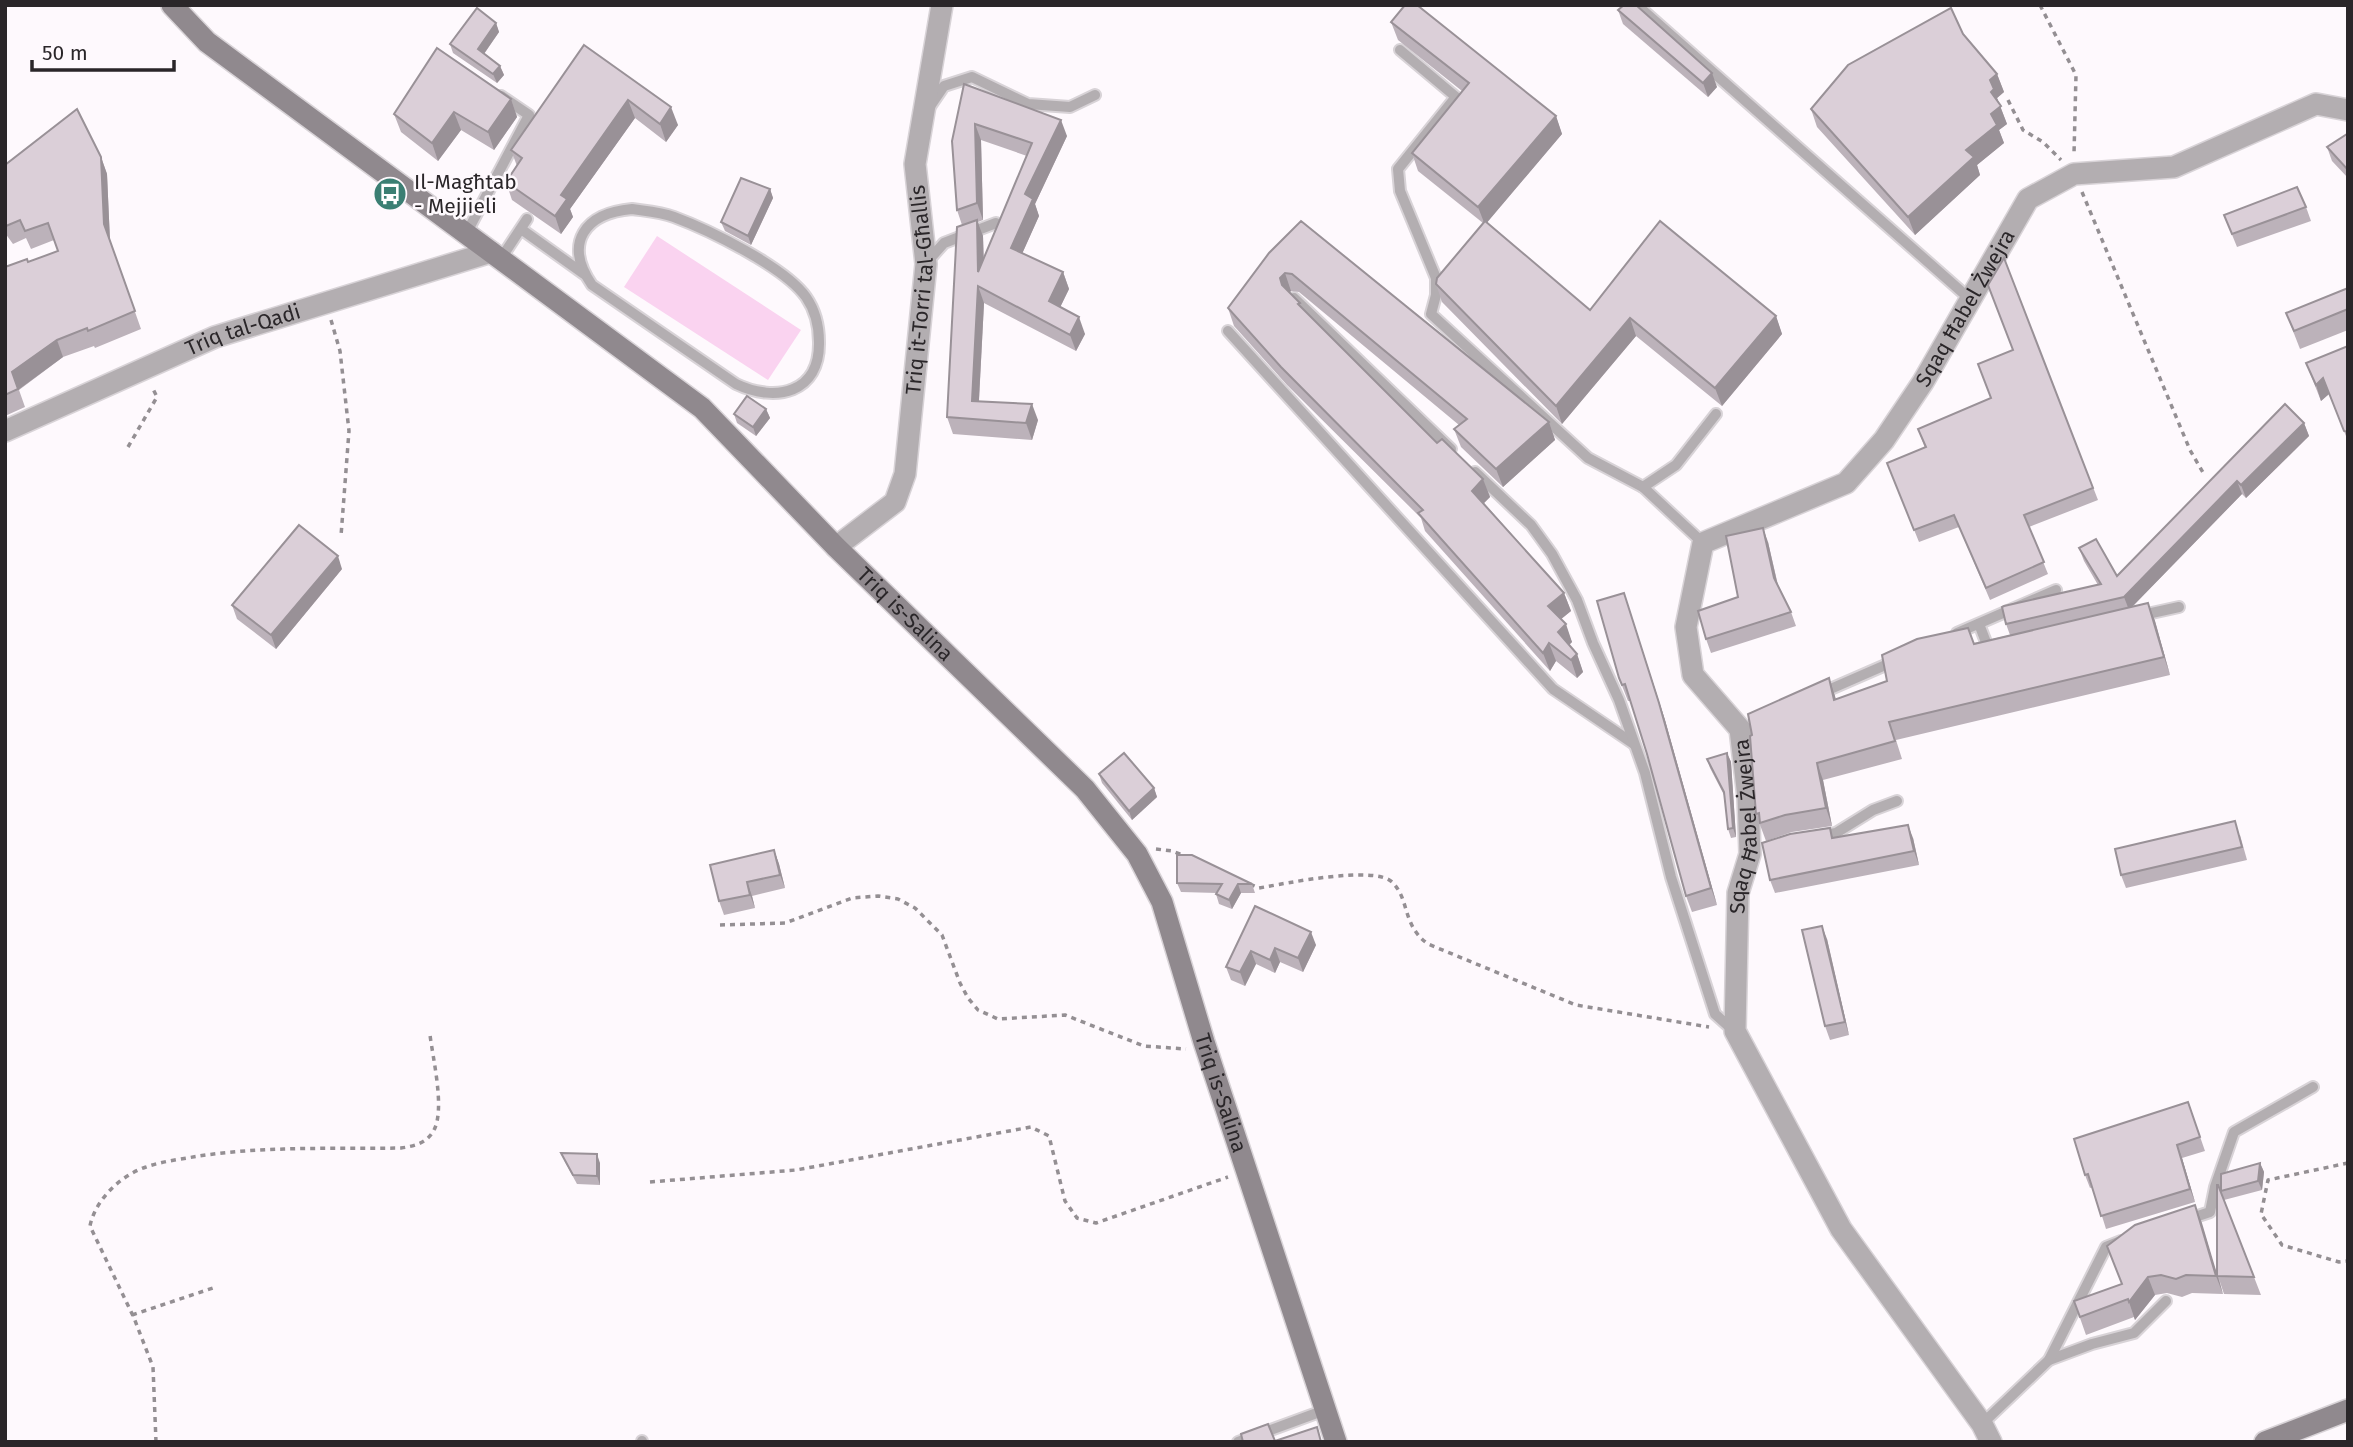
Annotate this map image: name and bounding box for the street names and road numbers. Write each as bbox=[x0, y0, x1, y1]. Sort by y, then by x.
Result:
street label: Triq it-Torri tal-Għallis bbox=[900, 184, 939, 396]
street label: Sqaq Ħabel Żwejra bbox=[1910, 225, 2021, 391]
street label: Triq tal-Qadi bbox=[181, 298, 304, 362]
street label: Triq is-Salina bbox=[852, 562, 959, 667]
street label: Sqaq Ħabel Żwejra bbox=[1725, 738, 1764, 914]
street label: Triq is-Salina bbox=[1189, 1030, 1253, 1156]

